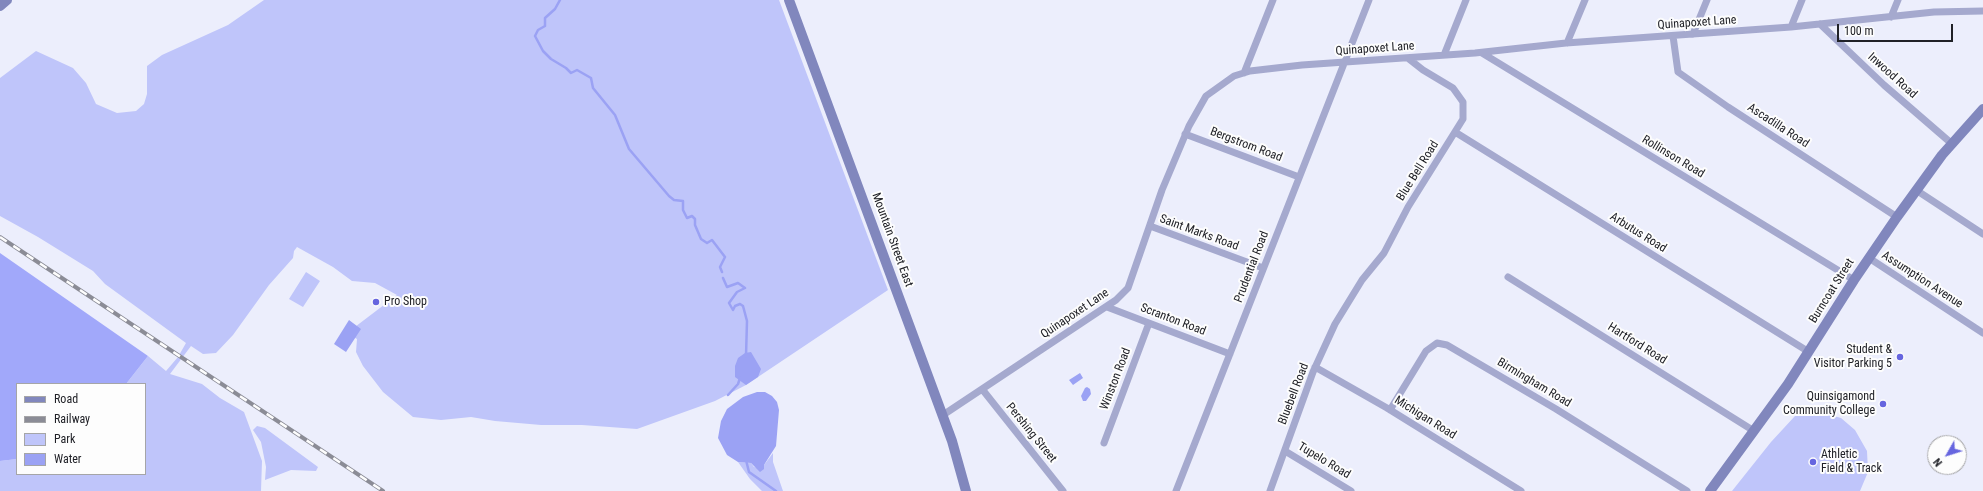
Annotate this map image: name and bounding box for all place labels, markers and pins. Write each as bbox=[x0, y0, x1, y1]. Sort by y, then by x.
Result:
place label: Pro Shop bbox=[384, 295, 427, 309]
marker: Pro Shop bbox=[371, 297, 381, 307]
place label: Student & Visitor Parking 5 bbox=[1814, 343, 1892, 371]
marker: Student & Visitor Parking 5 bbox=[1895, 352, 1905, 362]
place label: Quinsigamond Community College bbox=[1783, 390, 1875, 418]
marker: Quinsigamond Community College bbox=[1878, 399, 1888, 409]
place label: Athletic Field & Track bbox=[1821, 448, 1882, 476]
marker: Athletic Field & Track bbox=[1808, 457, 1818, 467]

